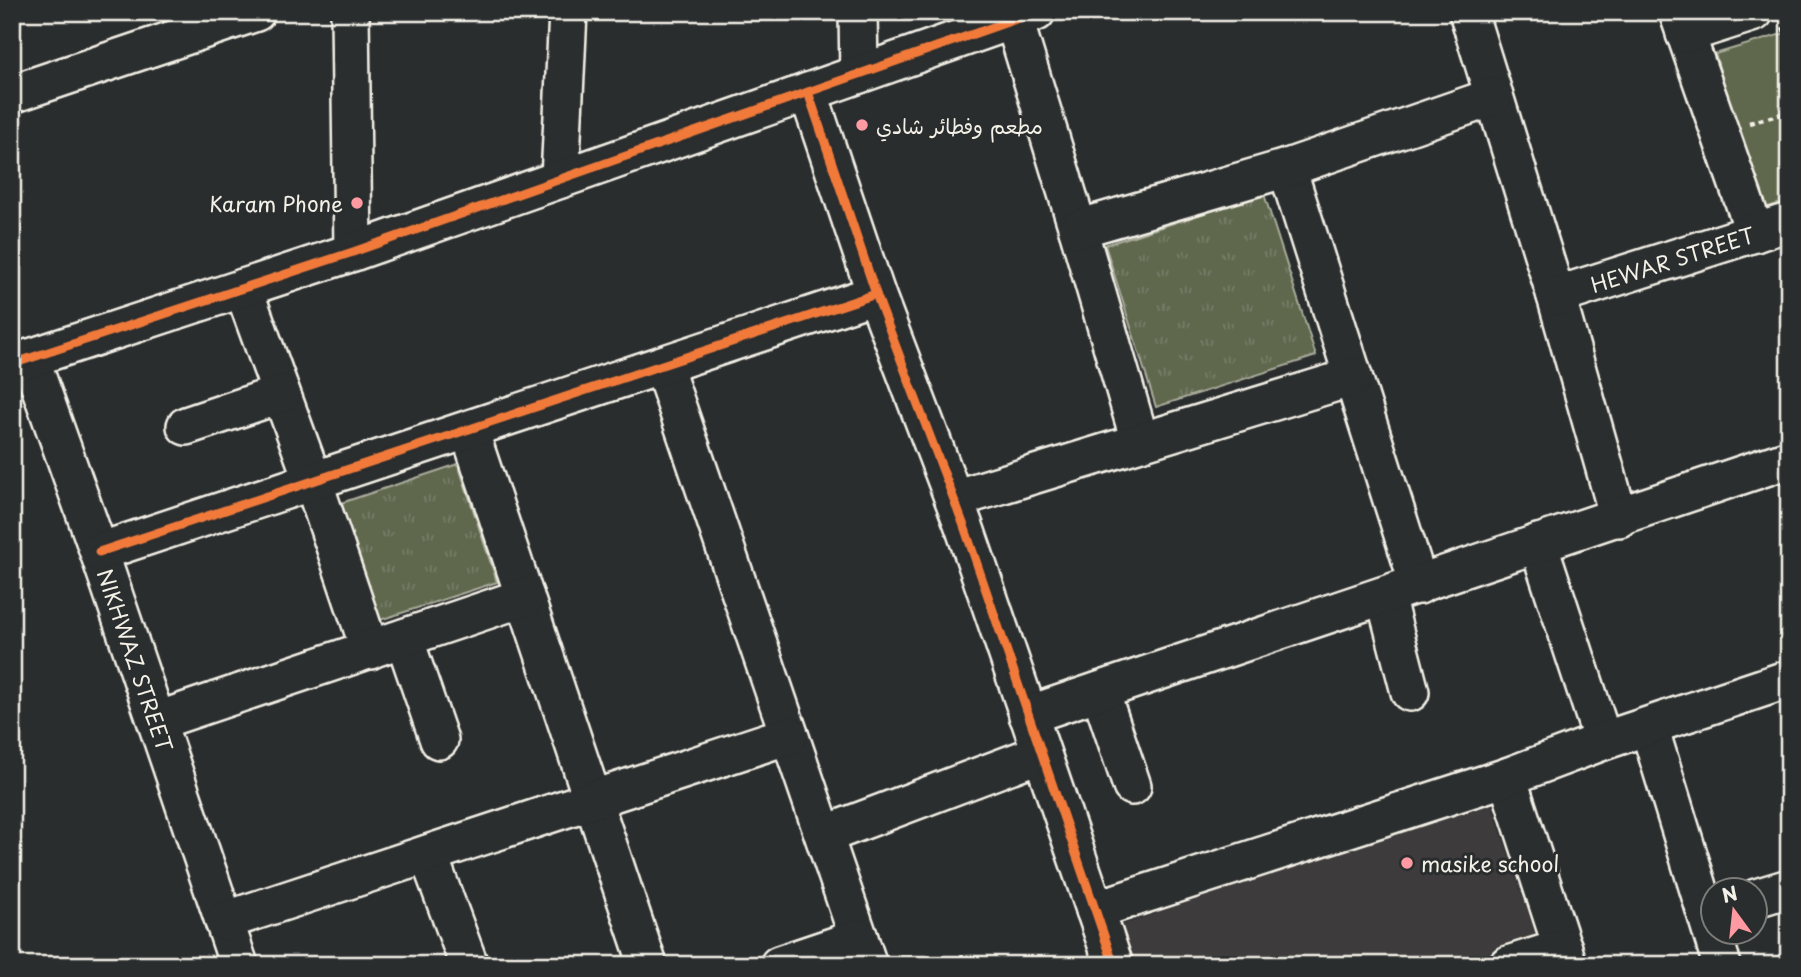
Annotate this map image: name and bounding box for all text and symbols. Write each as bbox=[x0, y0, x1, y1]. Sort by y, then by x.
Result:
place label: مطعم وفطائر شادي bbox=[876, 109, 1043, 143]
marker: مطعم وفطائر شادي bbox=[854, 117, 870, 133]
place label: Karam Phone bbox=[209, 187, 343, 219]
marker: Karam Phone bbox=[349, 195, 365, 211]
street label: HEWAR STREET bbox=[1586, 218, 1759, 300]
street label: NIKHWAZ STREET bbox=[90, 564, 182, 756]
place label: masike school bbox=[1421, 847, 1559, 879]
marker: masike school bbox=[1399, 855, 1415, 871]
north arrow bbox=[1700, 876, 1770, 946]
text: N bbox=[1718, 878, 1740, 909]

